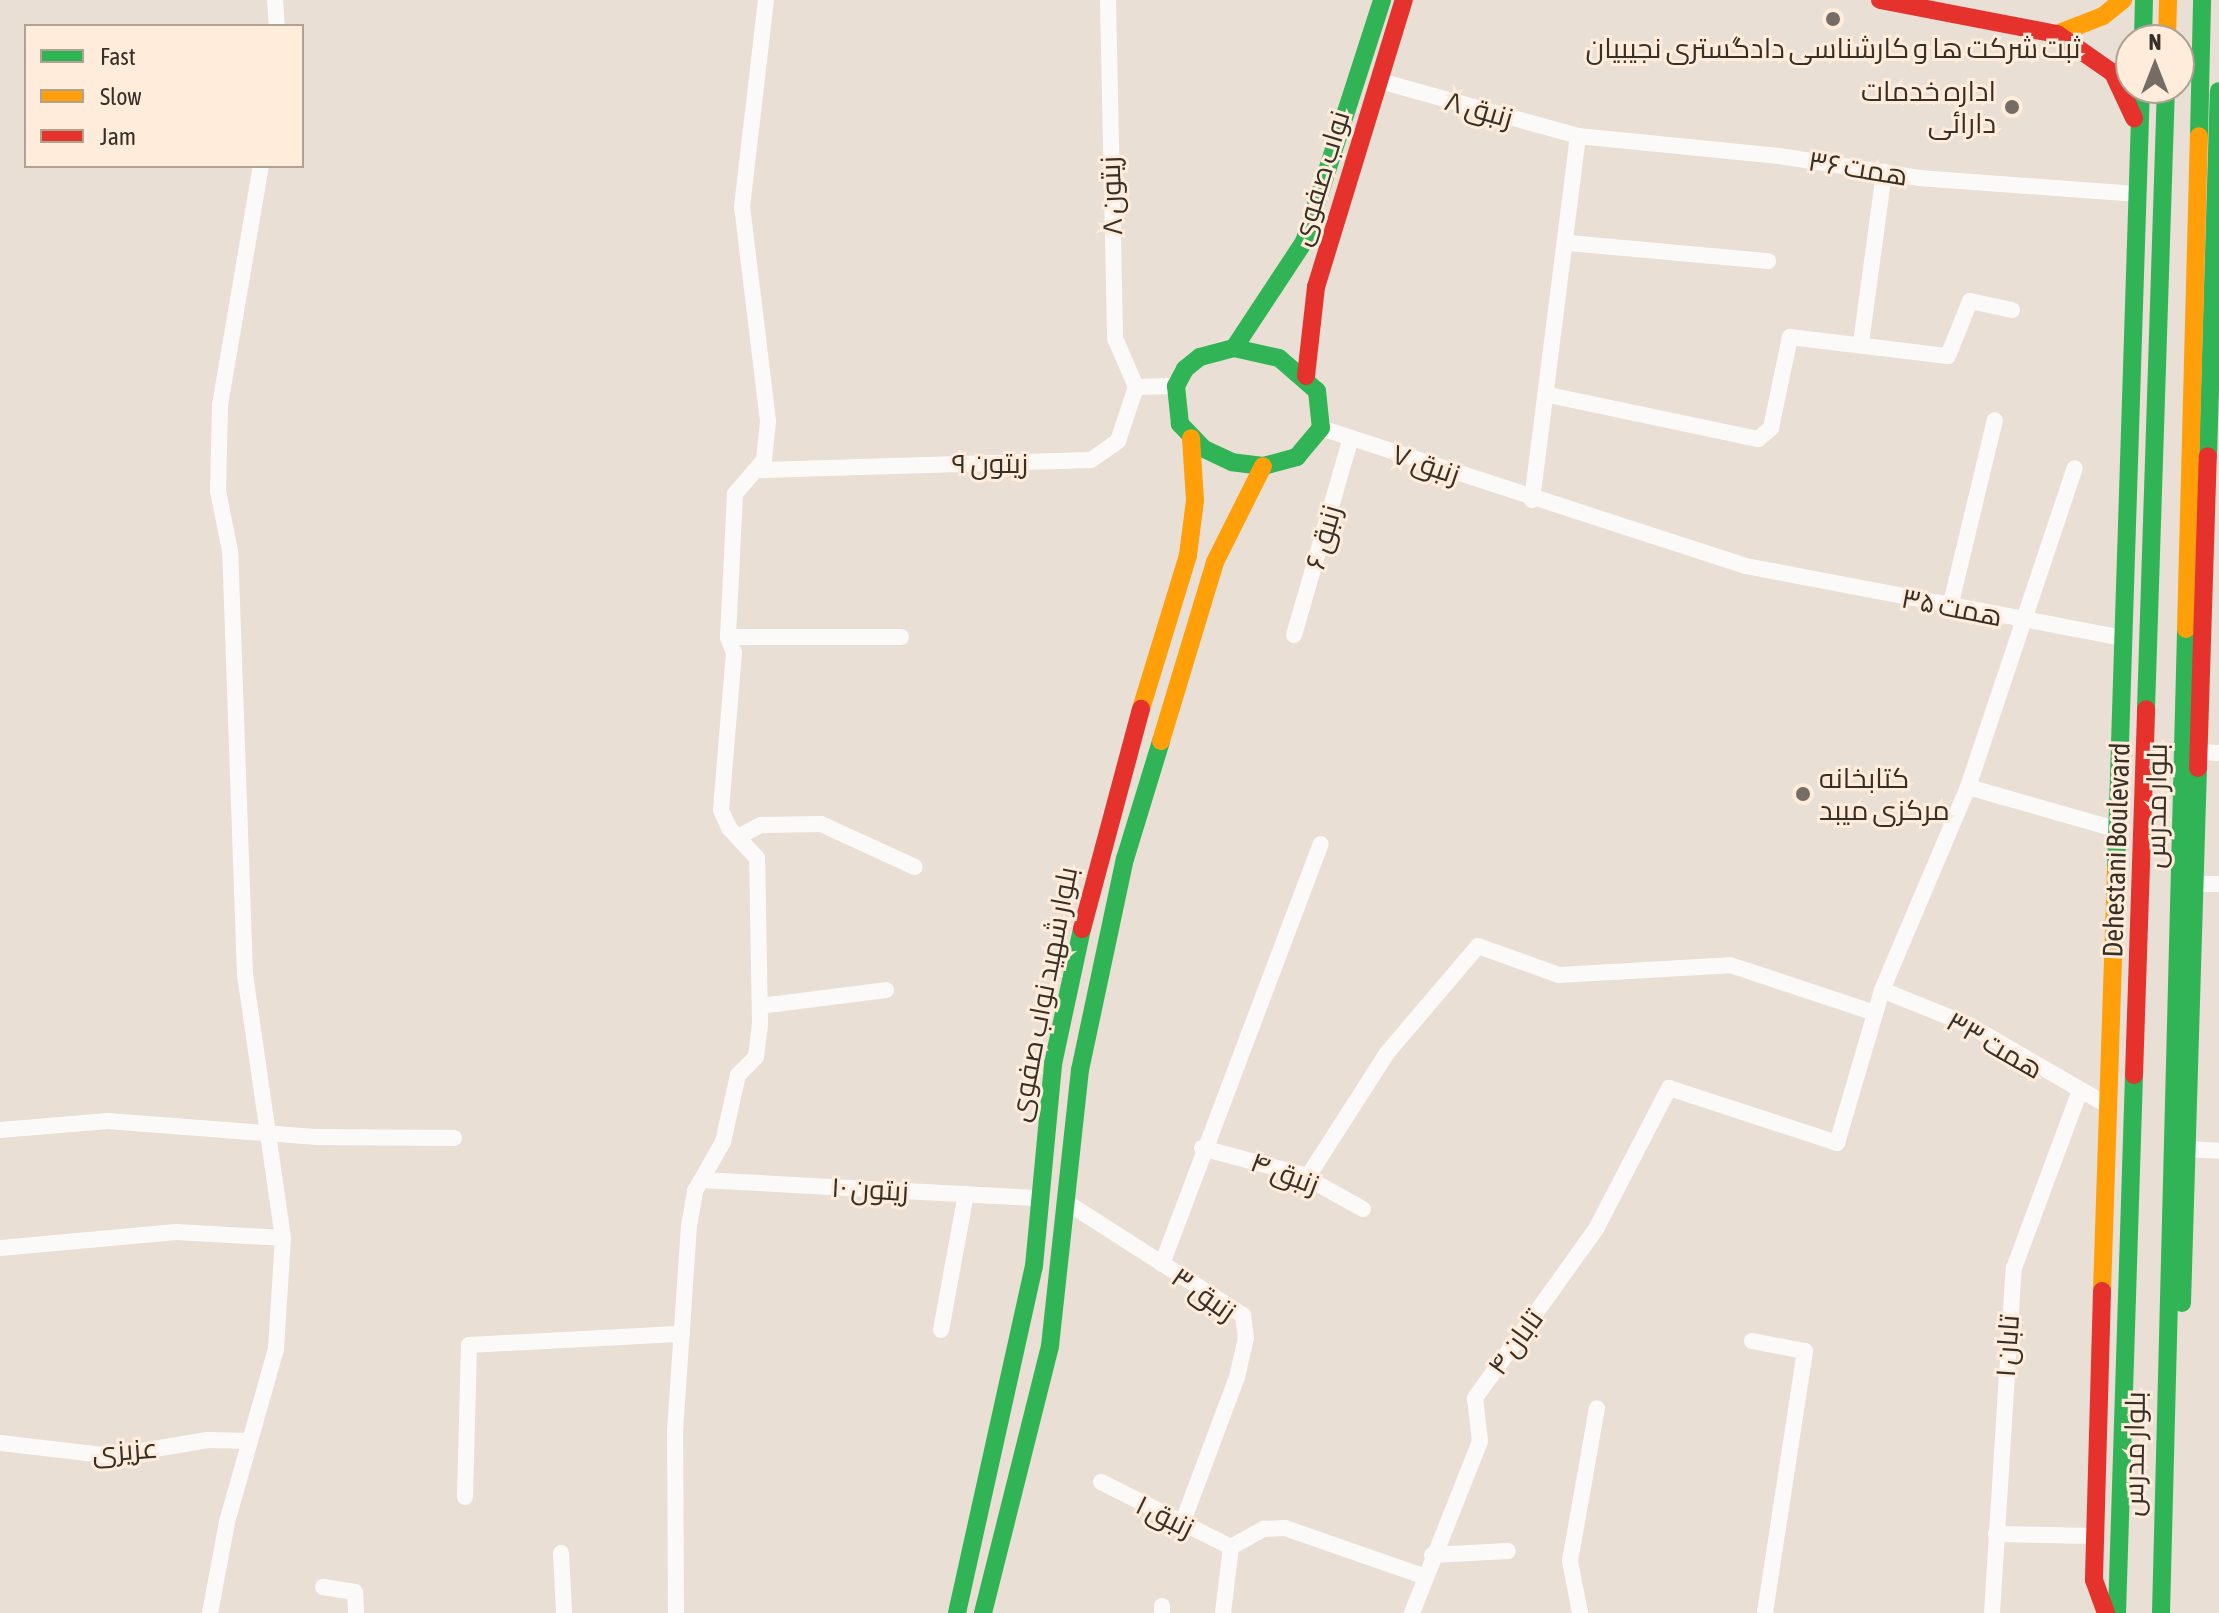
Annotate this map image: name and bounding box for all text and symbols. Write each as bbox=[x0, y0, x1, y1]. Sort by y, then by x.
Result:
marker: ثبت شرکت ها و کارشناسی دادگستری نجیبیان bbox=[1824, 10, 1842, 28]
legend bbox=[24, 24, 304, 168]
north arrow bbox=[2115, 24, 2195, 104]
text: N bbox=[2149, 29, 2161, 55]
place label: ثبت شرکت ها و کارشناسی دادگستری نجیبیان bbox=[1586, 31, 2080, 65]
text: Fast bbox=[100, 43, 136, 70]
place label: اداره خدمات دارائی bbox=[1861, 74, 1996, 140]
text: Slow bbox=[100, 83, 142, 110]
street label: زنبق ۸ bbox=[1441, 83, 1517, 135]
marker: اداره خدمات دارائی bbox=[2003, 98, 2021, 116]
street label: نواب صفوی bbox=[1284, 106, 1356, 250]
text: Jam bbox=[100, 123, 136, 150]
street label: همت ۳۶ bbox=[1806, 144, 1910, 192]
street label: زیتون ۸ bbox=[1093, 156, 1129, 236]
street label: زنبق ۷ bbox=[1388, 437, 1464, 491]
street label: زیتون ۹ bbox=[952, 446, 1028, 480]
street label: زنبق ۶ bbox=[1298, 501, 1348, 573]
street label: همت ۳۵ bbox=[1899, 581, 2005, 633]
street label: Dehestani Boulevard bbox=[2095, 742, 2137, 958]
street label: بلوار مدرس bbox=[2138, 743, 2174, 869]
place label: کتابخانه مرکزی میبد bbox=[1819, 761, 1950, 827]
marker: کتابخانه مرکزی میبد bbox=[1794, 785, 1812, 803]
street label: بلوار شهید نواب صفوی bbox=[1002, 864, 1084, 1124]
street label: همت ۳۳ bbox=[1941, 1004, 2049, 1086]
street label: زنبق ۴ bbox=[1246, 1145, 1324, 1201]
street label: زیتون ۱۰ bbox=[830, 1170, 910, 1208]
street label: زنبق ۳ bbox=[1165, 1260, 1243, 1328]
street label: تابان ۴ bbox=[1480, 1303, 1550, 1381]
street label: تابان ۱ bbox=[1988, 1314, 2026, 1378]
street label: بلوار مدرس bbox=[2116, 1391, 2152, 1517]
street label: عزیزی bbox=[91, 1431, 159, 1469]
street label: زنبق ۱ bbox=[1130, 1488, 1200, 1544]

